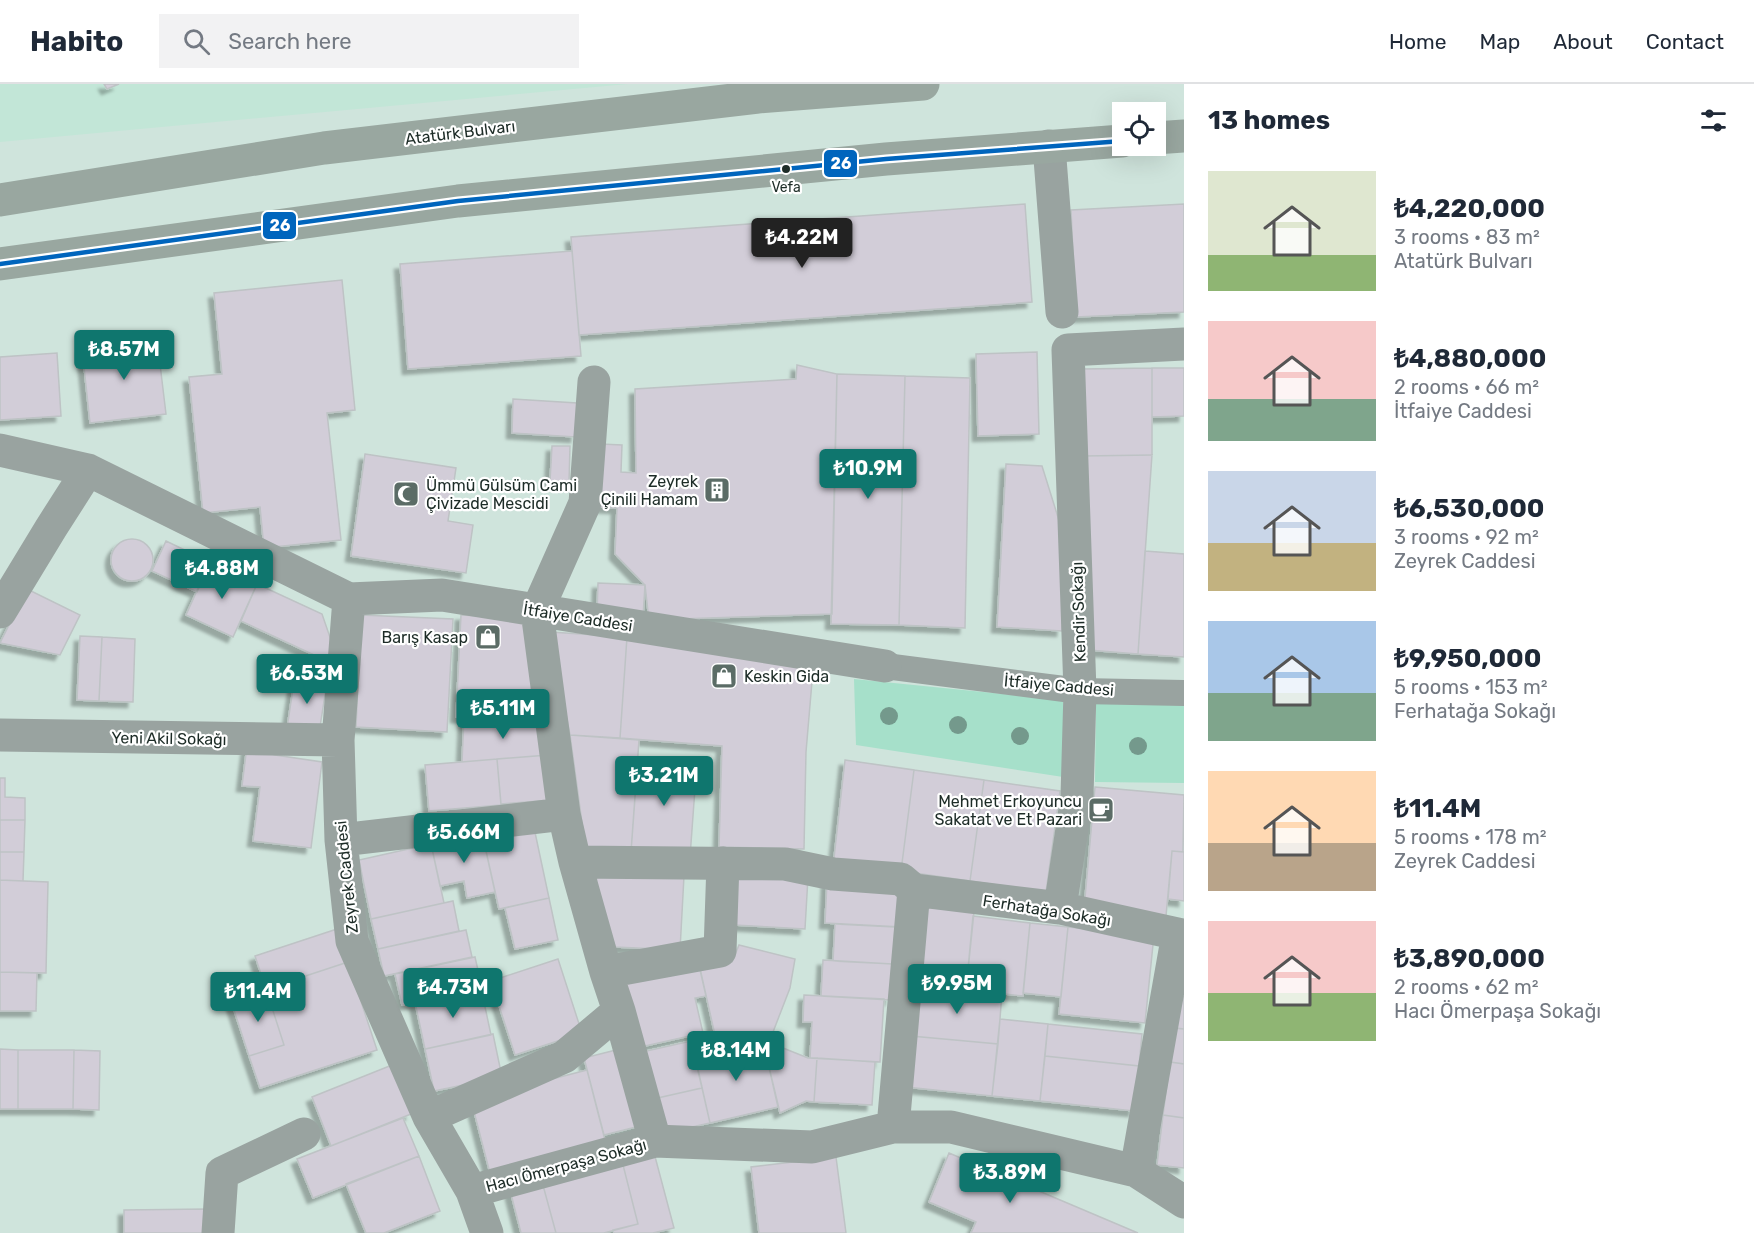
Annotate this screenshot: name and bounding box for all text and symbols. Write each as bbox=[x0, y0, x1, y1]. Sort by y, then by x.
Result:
search box bbox=[159, 14, 579, 68]
text: Habito bbox=[30, 25, 123, 58]
icon: search bbox=[180, 25, 213, 58]
text: Search here bbox=[228, 28, 352, 55]
text: Home bbox=[1389, 29, 1446, 54]
text: Map bbox=[1479, 29, 1520, 54]
text: About bbox=[1553, 29, 1613, 54]
text: Contact bbox=[1646, 29, 1724, 54]
map controls bbox=[1112, 102, 1166, 156]
button: locate bbox=[1112, 102, 1166, 156]
icon: filters bbox=[1697, 104, 1730, 137]
text: 13 homes bbox=[1208, 105, 1330, 136]
street label: Atatürk Bulvarı bbox=[404, 116, 516, 149]
line badge: 26 bbox=[823, 149, 858, 178]
text: 26 bbox=[831, 154, 851, 173]
marker: Vefa bbox=[780, 163, 792, 175]
place label: Vefa bbox=[771, 179, 801, 196]
text: ₺4,220,000 bbox=[1394, 193, 1545, 224]
icon: home bbox=[1256, 195, 1328, 267]
line badge: 26 bbox=[262, 211, 297, 240]
text: 26 bbox=[270, 216, 290, 235]
pin: ₺4.22M bbox=[753, 218, 851, 269]
text: ₺4.22M bbox=[765, 225, 839, 249]
text: 3 rooms · 83 m² bbox=[1394, 225, 1540, 249]
text: Atatürk Bulvarı bbox=[1394, 249, 1533, 273]
pin: ₺8.57M bbox=[75, 330, 173, 381]
text: ₺8.57M bbox=[88, 337, 160, 361]
text: ₺4,880,000 bbox=[1394, 343, 1546, 374]
icon: home bbox=[1256, 345, 1328, 417]
text: 2 rooms · 66 m² bbox=[1394, 375, 1539, 399]
text: İtfaiye Caddesi bbox=[1394, 399, 1532, 423]
pin: ₺10.9M bbox=[819, 449, 917, 500]
text: ₺10.9M bbox=[833, 456, 903, 480]
place label: Zeyrek Çinili Hamam bbox=[601, 472, 699, 509]
building icon: Zeyrek Çinili Hamam bbox=[702, 475, 732, 505]
place label: Ümmü Gülsüm Cami Çivizade Mescidi bbox=[426, 476, 577, 513]
mosque icon: Ümmü Gülsüm Cami Çivizade Mescidi bbox=[391, 479, 421, 509]
text: ₺6,530,000 bbox=[1394, 493, 1545, 524]
icon: home bbox=[1256, 495, 1328, 567]
text: 3 rooms · 92 m² bbox=[1394, 525, 1539, 549]
pin: ₺4.88M bbox=[173, 549, 271, 600]
text: Zeyrek Caddesi bbox=[1394, 549, 1536, 573]
text: ₺4.88M bbox=[185, 556, 259, 580]
street label: Kendir Sokağı bbox=[1067, 562, 1090, 662]
street label: İtfaiye Caddesi bbox=[522, 599, 634, 636]
shop icon: Barış Kasap bbox=[473, 622, 503, 652]
place label: Barış Kasap bbox=[382, 628, 468, 647]
text: ₺9,950,000 bbox=[1394, 643, 1541, 674]
icon: home bbox=[1256, 645, 1328, 717]
pin: ₺6.53M bbox=[258, 654, 356, 705]
text: ₺6.53M bbox=[271, 661, 343, 685]
shop icon: Keskin Gida bbox=[709, 661, 739, 691]
place label: Keskin Gida bbox=[744, 667, 829, 686]
street label: İtfaiye Caddesi bbox=[1003, 671, 1115, 700]
text: 5 rooms · 153 m² bbox=[1394, 675, 1548, 699]
pin: ₺5.11M bbox=[454, 689, 552, 740]
text: ₺5.11M bbox=[470, 696, 536, 720]
text: Ferhatağa Sokağı bbox=[1394, 699, 1556, 723]
street label: Yeni Akil Sokağı bbox=[111, 728, 227, 749]
pin: ₺3.21M bbox=[615, 756, 713, 807]
text: ₺3.21M bbox=[629, 763, 699, 787]
place label: Mehmet Erkoyuncu Sakatat ve Et Pazari bbox=[935, 792, 1082, 829]
text: ₺11.4M bbox=[1394, 793, 1481, 824]
cafe icon: Mehmet Erkoyuncu Sakatat ve Et Pazari bbox=[1086, 795, 1116, 825]
icon: home bbox=[1256, 795, 1328, 867]
pin: ₺5.66M bbox=[415, 813, 513, 864]
street label: Zeyrek Caddesi bbox=[331, 820, 362, 934]
text: ₺5.66M bbox=[428, 820, 500, 844]
text: 5 rooms · 178 m² bbox=[1394, 825, 1547, 849]
text: Zeyrek Caddesi bbox=[1394, 849, 1536, 873]
street label: Ferhatağa Sokağı bbox=[981, 891, 1112, 930]
text: ₺3,890,000 bbox=[1394, 943, 1545, 974]
icon: home bbox=[1256, 945, 1328, 1017]
pin: ₺9.95M bbox=[908, 964, 1006, 1015]
pin: ₺4.73M bbox=[404, 968, 502, 1019]
text: ₺9.95M bbox=[922, 971, 992, 995]
pin: ₺11.4M bbox=[209, 972, 307, 1023]
text: ₺4.73M bbox=[417, 975, 489, 999]
text: 2 rooms · 62 m² bbox=[1394, 975, 1539, 999]
text: ₺11.4M bbox=[224, 979, 292, 1003]
text: Hacı Ömerpaşa Sokağı bbox=[1394, 999, 1601, 1023]
pin: ₺8.14M bbox=[687, 1031, 785, 1082]
text: ₺8.14M bbox=[701, 1038, 771, 1062]
street label: Hacı Ömerpaşa Sokağı bbox=[484, 1135, 649, 1196]
pin: ₺3.89M bbox=[961, 1153, 1059, 1204]
text: ₺3.89M bbox=[973, 1160, 1047, 1184]

